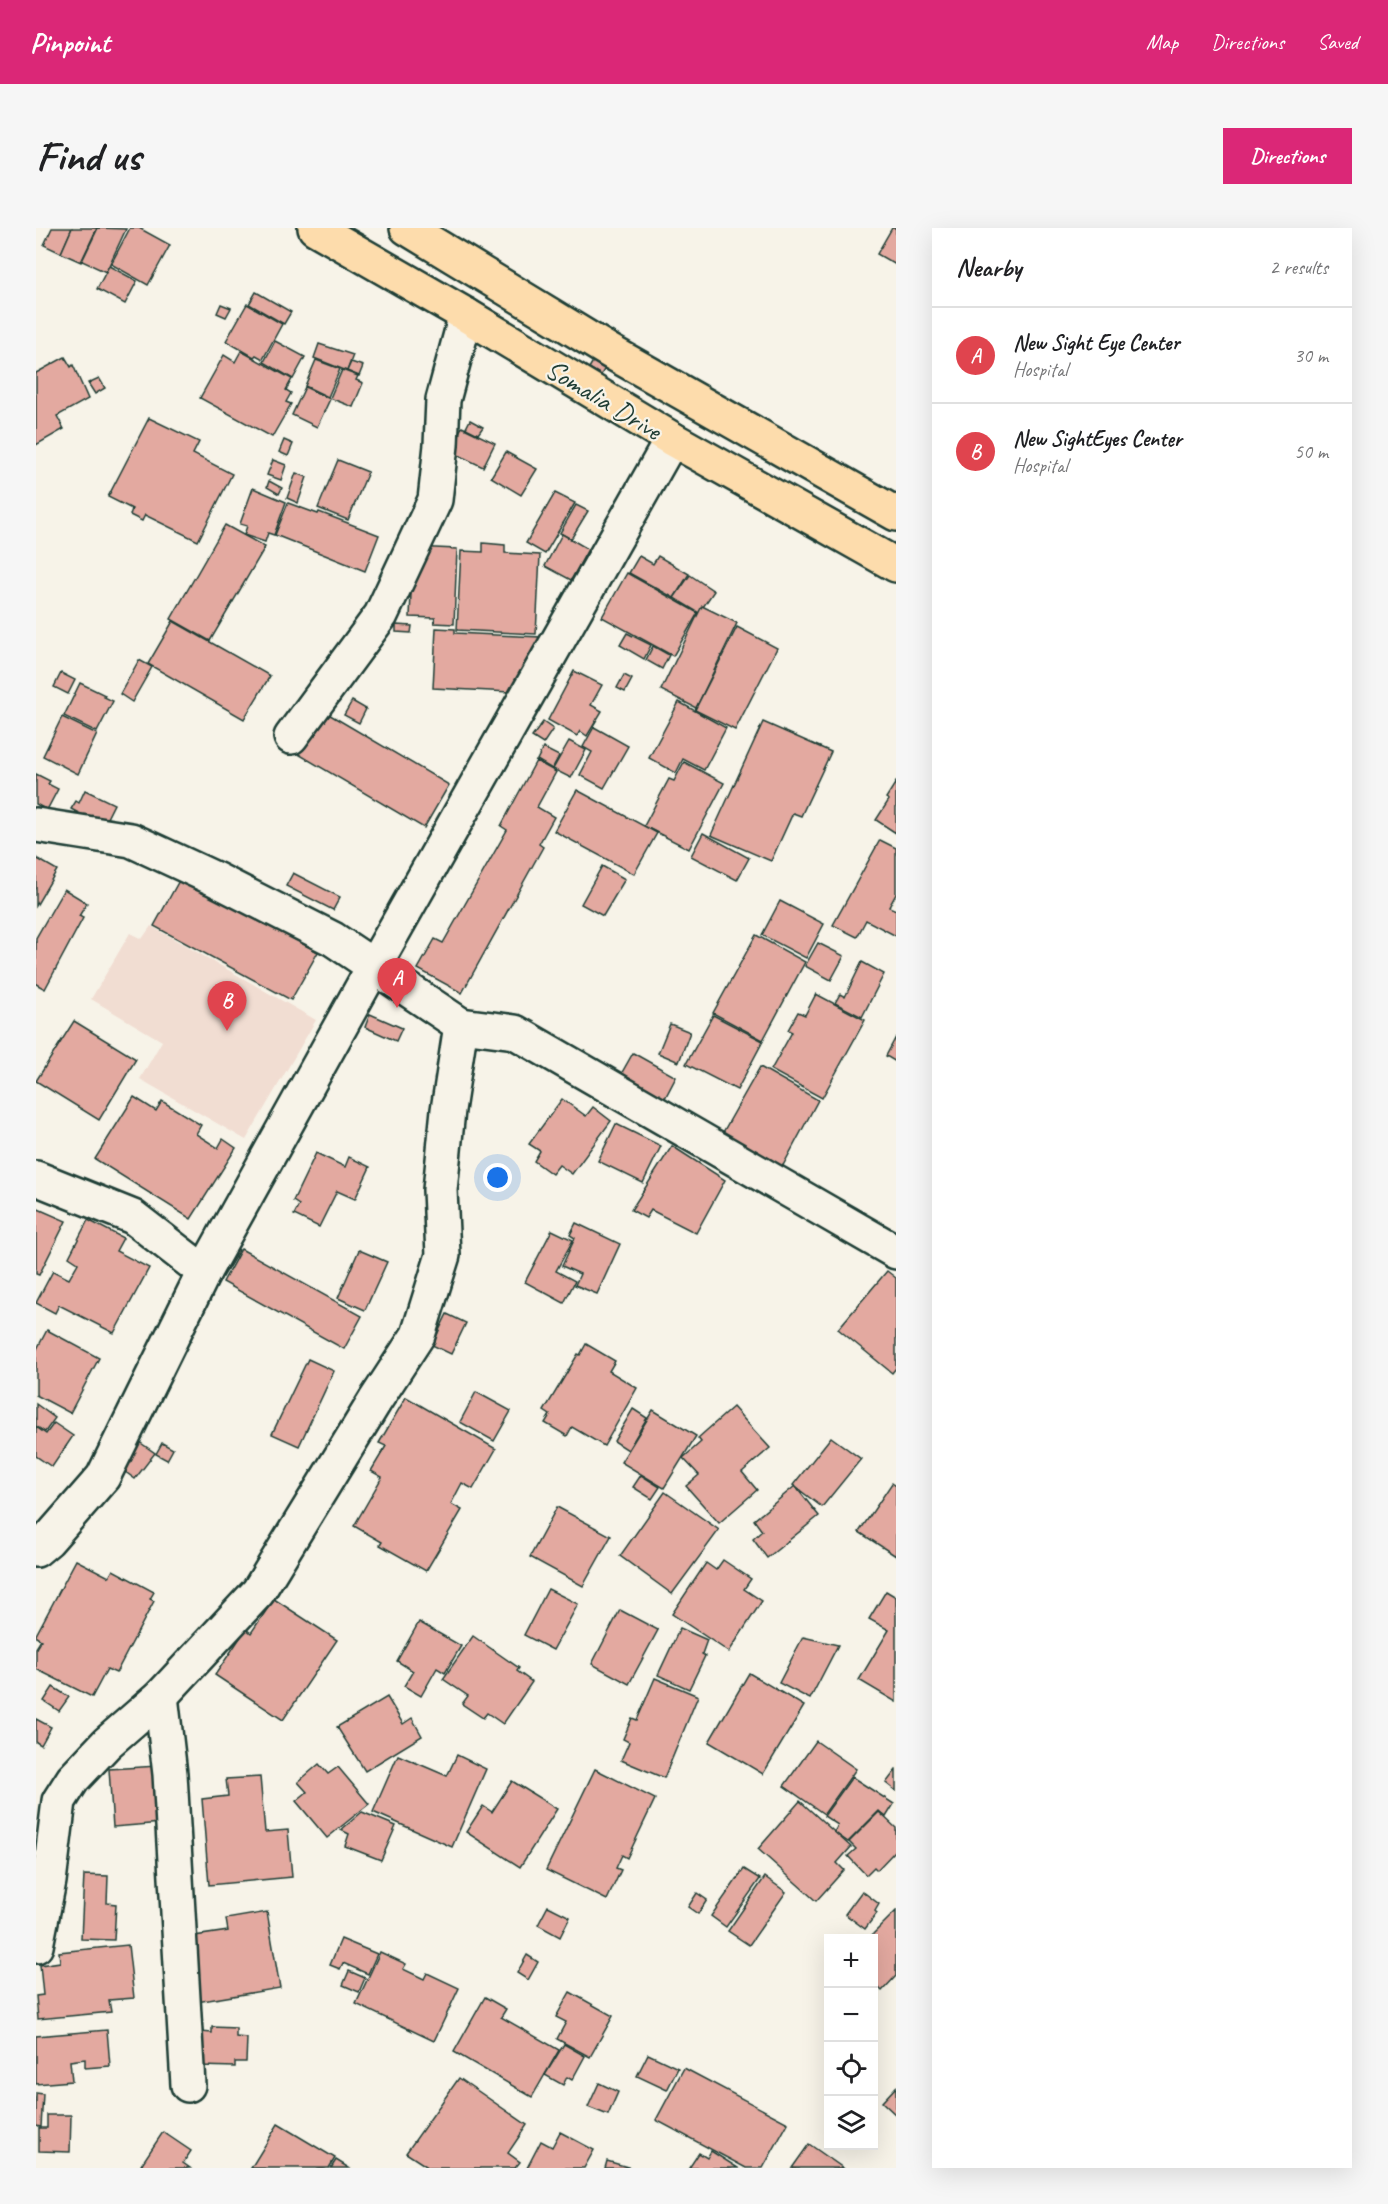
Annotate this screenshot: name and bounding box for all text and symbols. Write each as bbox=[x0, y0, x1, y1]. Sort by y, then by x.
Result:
text: Pinpoint bbox=[30, 25, 110, 60]
text: Map bbox=[1146, 29, 1178, 55]
text: Directions bbox=[1211, 29, 1284, 55]
text: Saved bbox=[1317, 29, 1358, 55]
button: Directions bbox=[1223, 128, 1352, 184]
text: Find us bbox=[36, 130, 141, 183]
text: Nearby bbox=[956, 251, 1021, 284]
text: 2 results bbox=[1269, 255, 1328, 280]
text: New Sight Eye Center bbox=[1013, 329, 1179, 357]
text: A bbox=[970, 343, 981, 368]
text: 30 m bbox=[1294, 343, 1328, 368]
street label: Somalia Drive bbox=[539, 351, 670, 449]
text: Hospital bbox=[1013, 357, 1068, 382]
text: New SightEyes Center bbox=[1013, 425, 1182, 453]
text: B bbox=[970, 439, 981, 464]
text: 50 m bbox=[1294, 439, 1328, 464]
text: Hospital bbox=[1013, 453, 1068, 478]
pin: A bbox=[378, 958, 416, 1008]
pin: B bbox=[208, 982, 246, 1031]
your location bbox=[483, 1163, 512, 1192]
map controls bbox=[824, 1934, 878, 2150]
button: + bbox=[824, 1934, 878, 1988]
button: − bbox=[824, 1988, 878, 2042]
button: locate bbox=[824, 2042, 878, 2096]
button: layers bbox=[824, 2096, 878, 2150]

